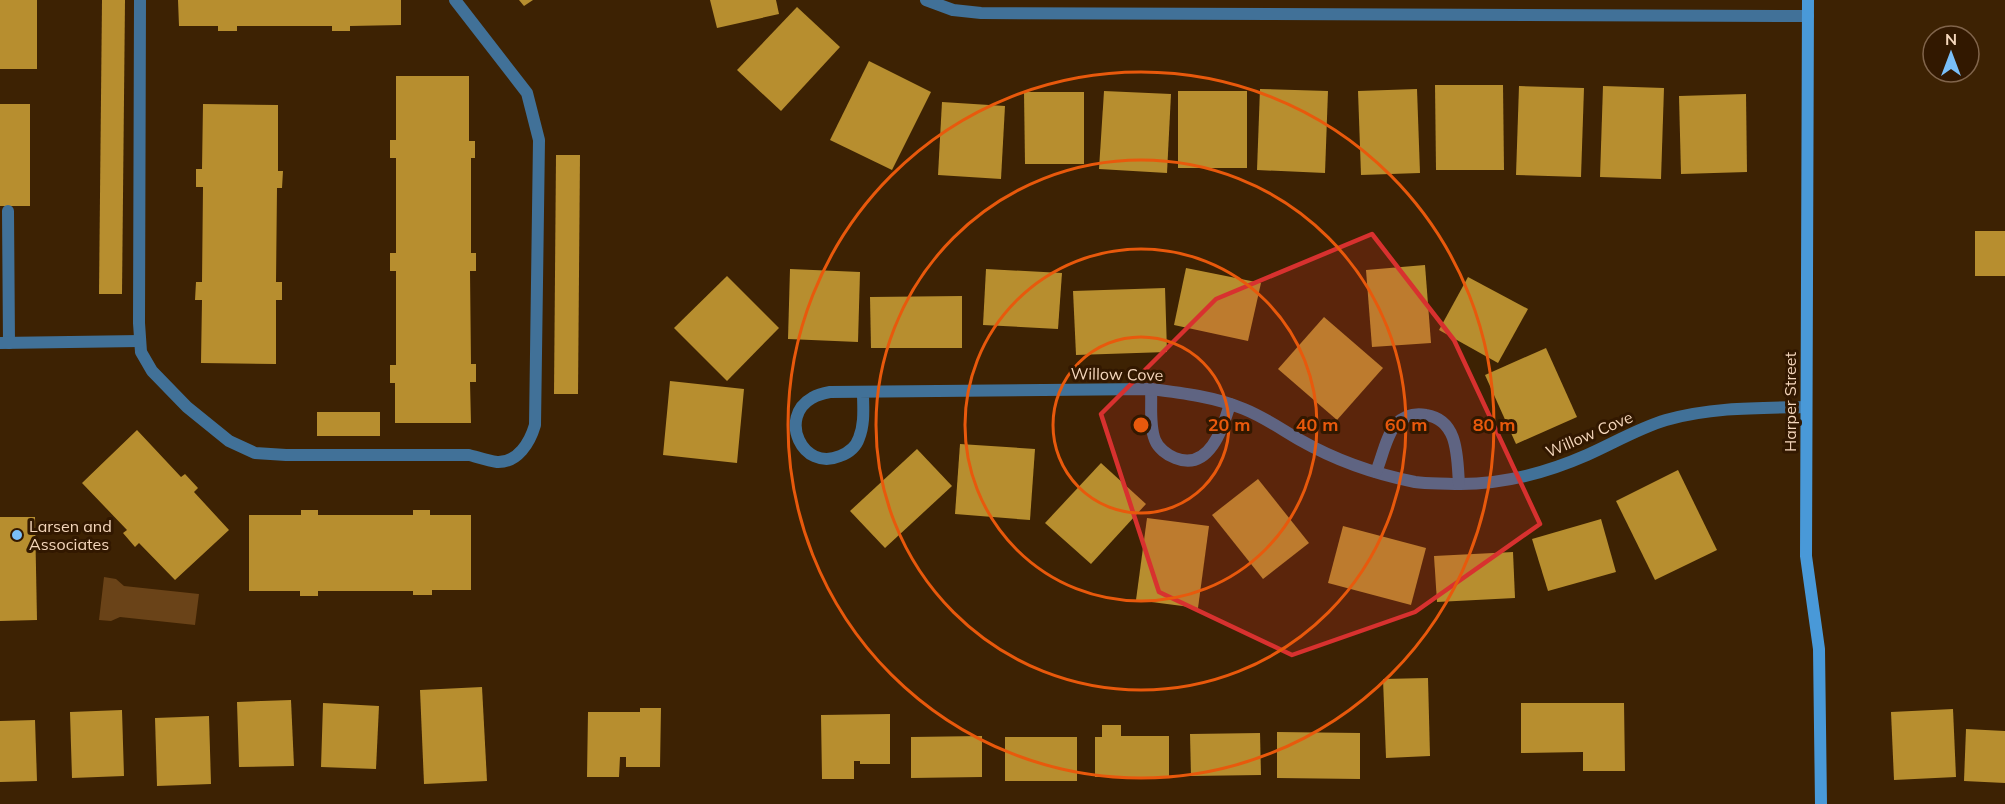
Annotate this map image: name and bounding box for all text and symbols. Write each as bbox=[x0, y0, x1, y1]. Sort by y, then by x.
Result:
north arrow bbox=[1921, 24, 1981, 84]
text: N bbox=[1945, 29, 1957, 49]
street label: Harper Street bbox=[1780, 352, 1800, 452]
street label: Willow Cove bbox=[1070, 363, 1164, 385]
street label: Willow Cove bbox=[1542, 407, 1636, 461]
text: 20 m bbox=[1208, 413, 1250, 436]
text: 40 m bbox=[1296, 413, 1338, 436]
text: 60 m bbox=[1385, 413, 1427, 436]
text: 80 m bbox=[1473, 413, 1515, 436]
centre of rings bbox=[1131, 415, 1151, 435]
place label: Larsen and Associates bbox=[29, 516, 112, 554]
marker: Larsen and Associates bbox=[10, 528, 24, 542]

